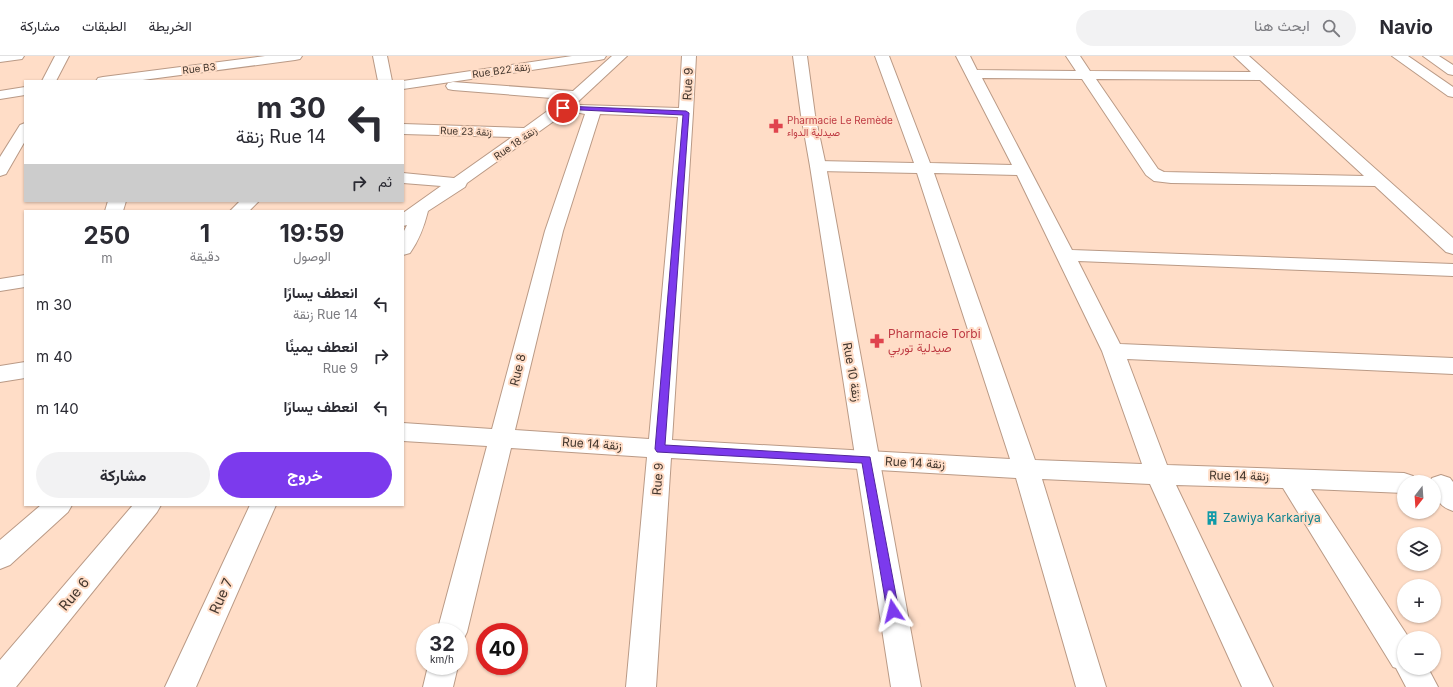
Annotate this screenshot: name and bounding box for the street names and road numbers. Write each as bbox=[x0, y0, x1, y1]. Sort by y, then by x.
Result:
street label: Rue B3 bbox=[182, 60, 216, 76]
street label: Rue B22 زنقة bbox=[471, 60, 531, 81]
street label: Rue 9 bbox=[679, 67, 696, 101]
street label: Rue 23 زنقة bbox=[440, 124, 492, 139]
street label: Rue 18 زنقة bbox=[491, 124, 539, 163]
street label: Rue 10 زنقة bbox=[839, 341, 865, 403]
street label: Rue 8 bbox=[506, 352, 529, 388]
street label: Rue 14 زنقة bbox=[561, 434, 623, 454]
street label: Rue 14 زنقة bbox=[885, 453, 945, 473]
street label: Rue 9 bbox=[649, 462, 666, 496]
street label: Rue 14 زنقة bbox=[1209, 467, 1269, 485]
street label: Rue 6 bbox=[55, 574, 92, 614]
street label: Rue 7 bbox=[205, 575, 236, 616]

